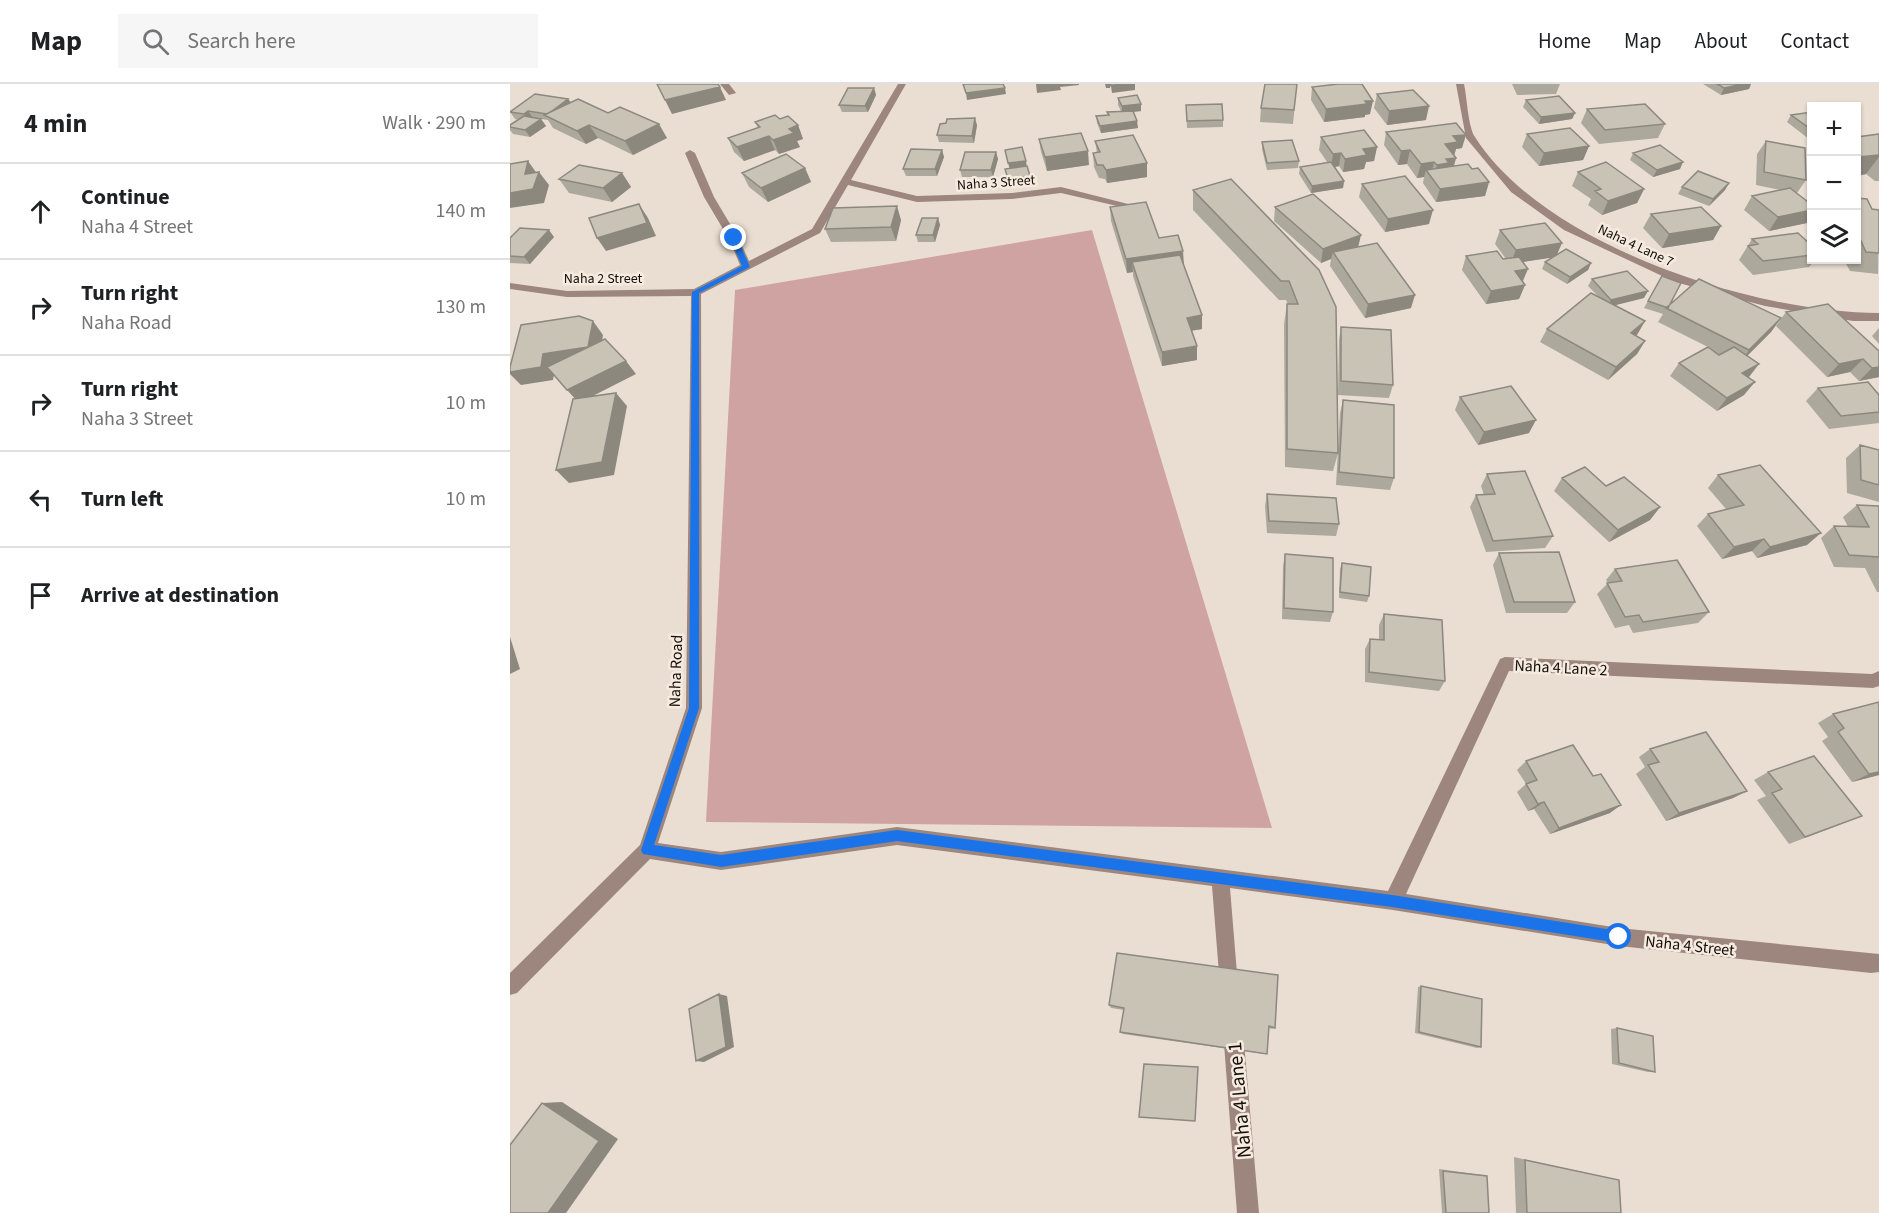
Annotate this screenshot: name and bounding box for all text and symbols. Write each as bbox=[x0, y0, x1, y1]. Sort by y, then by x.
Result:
search box bbox=[118, 14, 538, 68]
text: Map bbox=[30, 21, 82, 61]
icon: search bbox=[139, 25, 172, 58]
text: Search here bbox=[187, 25, 296, 57]
text: Home bbox=[1538, 26, 1591, 56]
text: Map bbox=[1624, 26, 1662, 56]
text: About bbox=[1695, 26, 1747, 56]
text: Contact bbox=[1780, 26, 1849, 56]
map controls bbox=[1807, 102, 1861, 264]
button: + bbox=[1807, 102, 1861, 156]
text: 4 min bbox=[24, 105, 87, 142]
text: Walk · 290 m bbox=[382, 109, 486, 137]
button: − bbox=[1807, 156, 1861, 210]
street label: Naha 3 Street bbox=[956, 170, 1036, 196]
text: Continue bbox=[81, 181, 170, 213]
icon: ahead bbox=[24, 195, 57, 228]
text: 140 m bbox=[436, 197, 486, 225]
button: layers bbox=[1807, 210, 1861, 264]
text: Naha 4 Street bbox=[81, 213, 193, 241]
street label: Naha 4 Lane 7 bbox=[1594, 220, 1677, 272]
route end bbox=[720, 224, 746, 250]
street label: Naha 2 Street bbox=[564, 269, 642, 289]
text: Turn right bbox=[81, 277, 178, 309]
icon: right bbox=[24, 291, 57, 324]
text: 130 m bbox=[436, 293, 486, 321]
text: Naha Road bbox=[81, 309, 172, 337]
text: Turn right bbox=[81, 373, 178, 405]
icon: right bbox=[24, 387, 57, 420]
text: 10 m bbox=[446, 389, 486, 417]
text: Naha 3 Street bbox=[81, 405, 193, 433]
icon: left bbox=[24, 483, 57, 516]
text: Turn left bbox=[81, 483, 163, 515]
text: 10 m bbox=[446, 485, 486, 513]
icon: arrive bbox=[24, 579, 57, 612]
text: Arrive at destination bbox=[81, 579, 279, 611]
street label: Naha Road bbox=[664, 634, 688, 708]
street label: Naha 4 Lane 2 bbox=[1514, 655, 1608, 681]
route start bbox=[1605, 923, 1631, 949]
street label: Naha 4 Street bbox=[1644, 930, 1736, 962]
street label: Naha 4 Lane 1 bbox=[1221, 1041, 1259, 1159]

